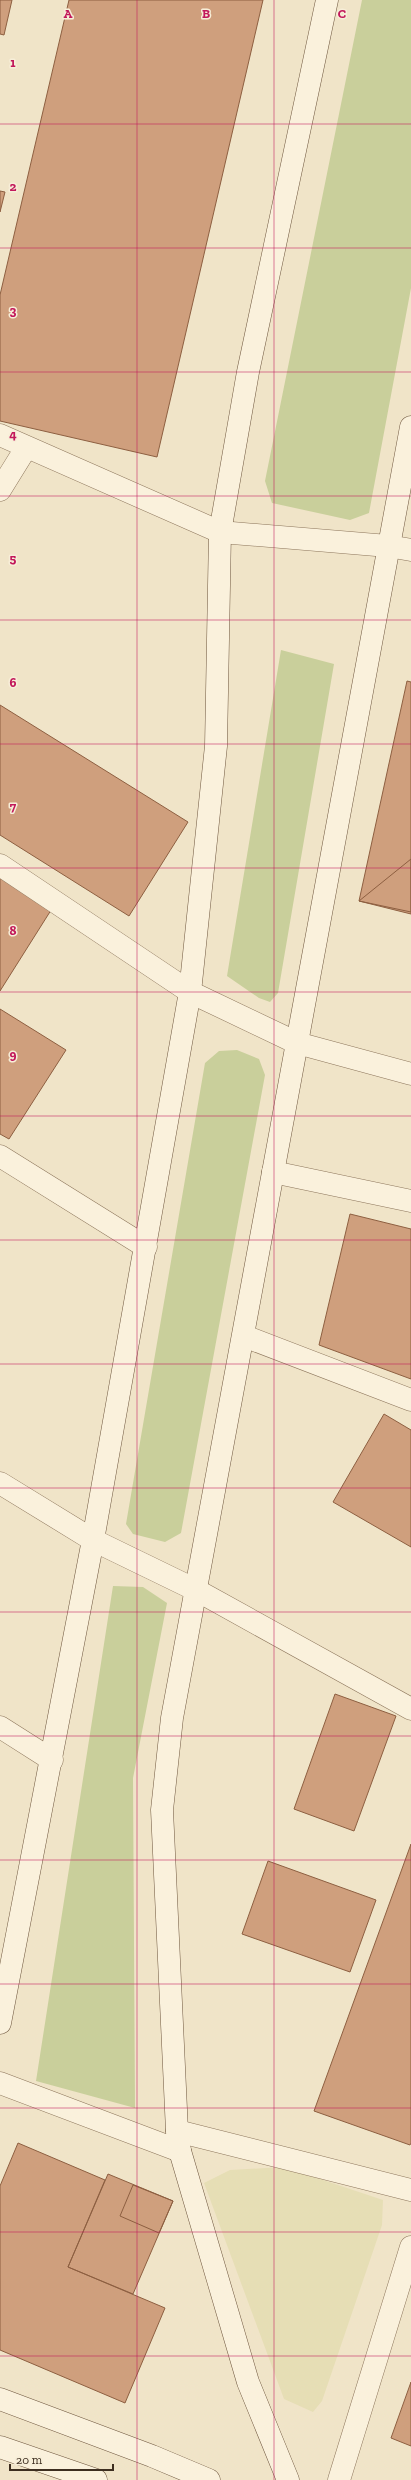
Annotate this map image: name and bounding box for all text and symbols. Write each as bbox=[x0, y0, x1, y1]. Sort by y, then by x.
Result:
text: A bbox=[64, 6, 73, 21]
text: B bbox=[202, 6, 210, 21]
text: C bbox=[338, 6, 346, 21]
text: 1 bbox=[10, 55, 16, 70]
text: 2 bbox=[10, 179, 17, 194]
text: 3 bbox=[10, 303, 17, 318]
text: 4 bbox=[9, 427, 17, 442]
text: 5 bbox=[10, 551, 17, 566]
text: 6 bbox=[10, 675, 17, 690]
text: 7 bbox=[10, 799, 17, 814]
text: 8 bbox=[9, 923, 17, 938]
text: 9 bbox=[10, 1047, 17, 1062]
scale bar bbox=[10, 2446, 113, 2472]
text: 20 m bbox=[16, 2453, 43, 2467]

